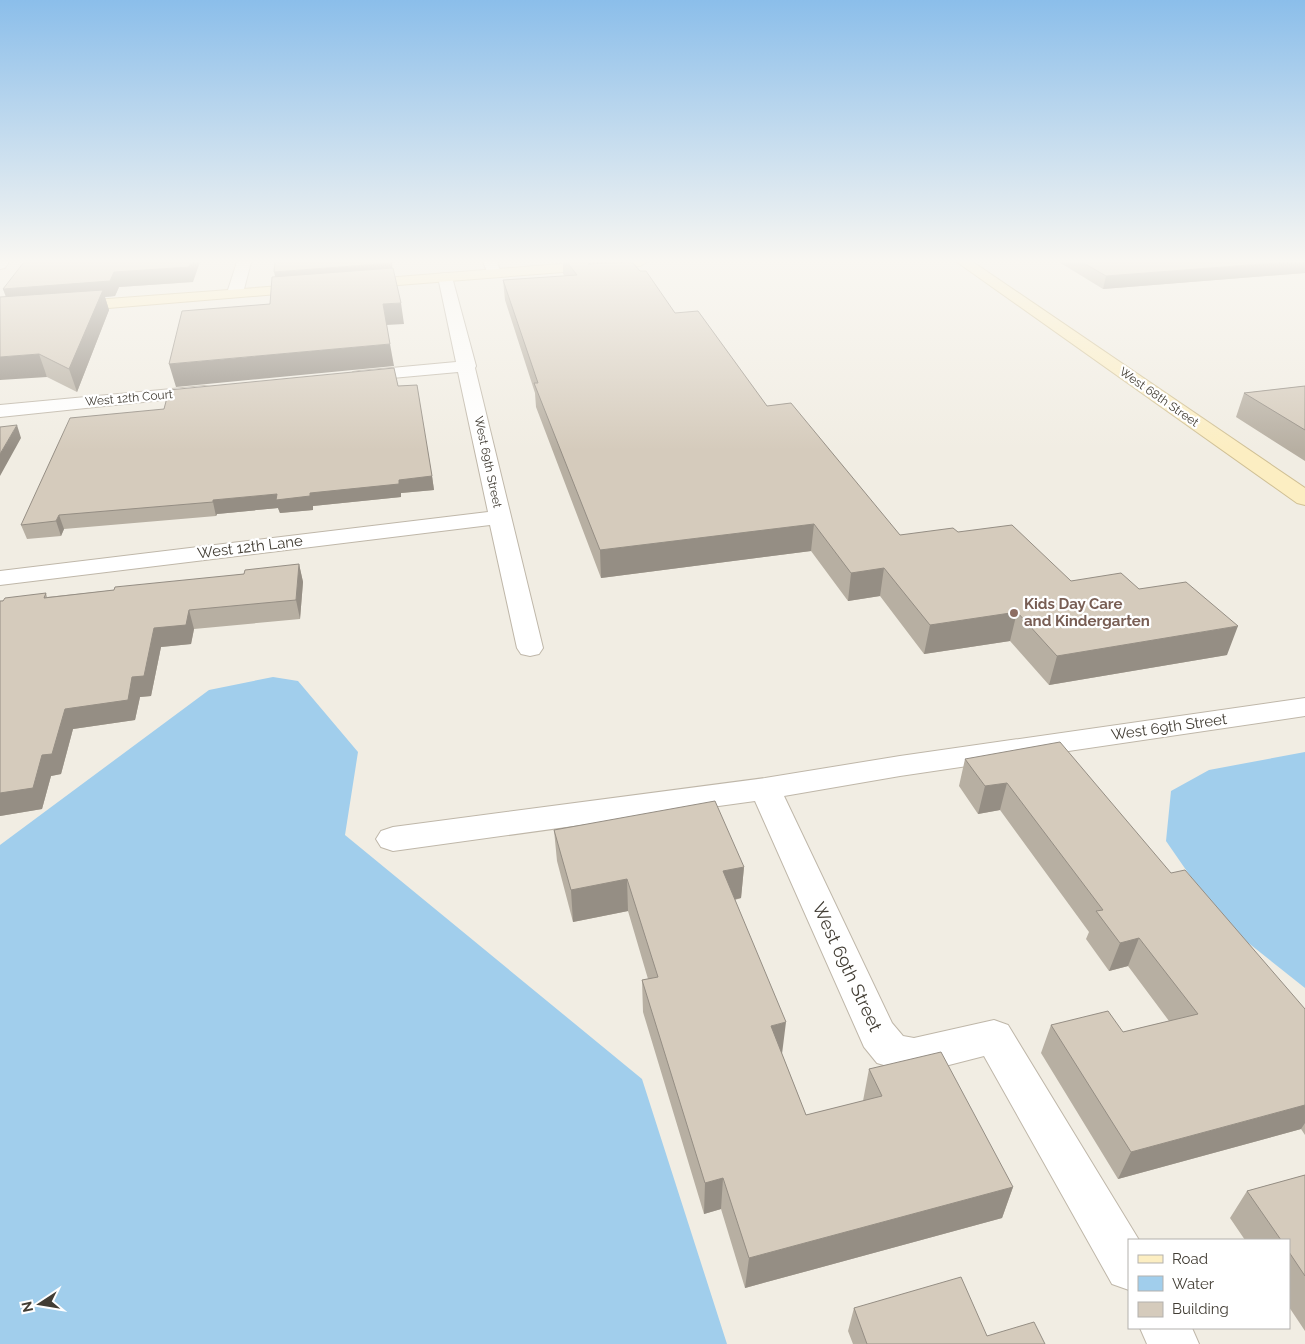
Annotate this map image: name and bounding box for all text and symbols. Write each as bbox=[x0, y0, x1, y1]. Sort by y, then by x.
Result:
street label: West 68th Street bbox=[1117, 364, 1201, 430]
street label: West 12th Court bbox=[85, 387, 173, 409]
street label: West 69th Street bbox=[471, 415, 505, 509]
street label: West 12th Lane bbox=[196, 532, 304, 562]
place label: Kids Day Care and Kindergarten bbox=[1024, 595, 1150, 630]
marker: Kids Day Care and Kindergarten bbox=[1008, 607, 1020, 619]
street label: West 69th Street bbox=[1110, 710, 1228, 744]
street label: West 69th Street bbox=[808, 899, 887, 1035]
legend bbox=[1128, 1239, 1290, 1329]
text: Road bbox=[1172, 1250, 1208, 1268]
text: Water bbox=[1172, 1275, 1215, 1293]
north arrow bbox=[15, 1279, 65, 1329]
text: N bbox=[18, 1300, 36, 1314]
text: Building bbox=[1172, 1300, 1229, 1318]

